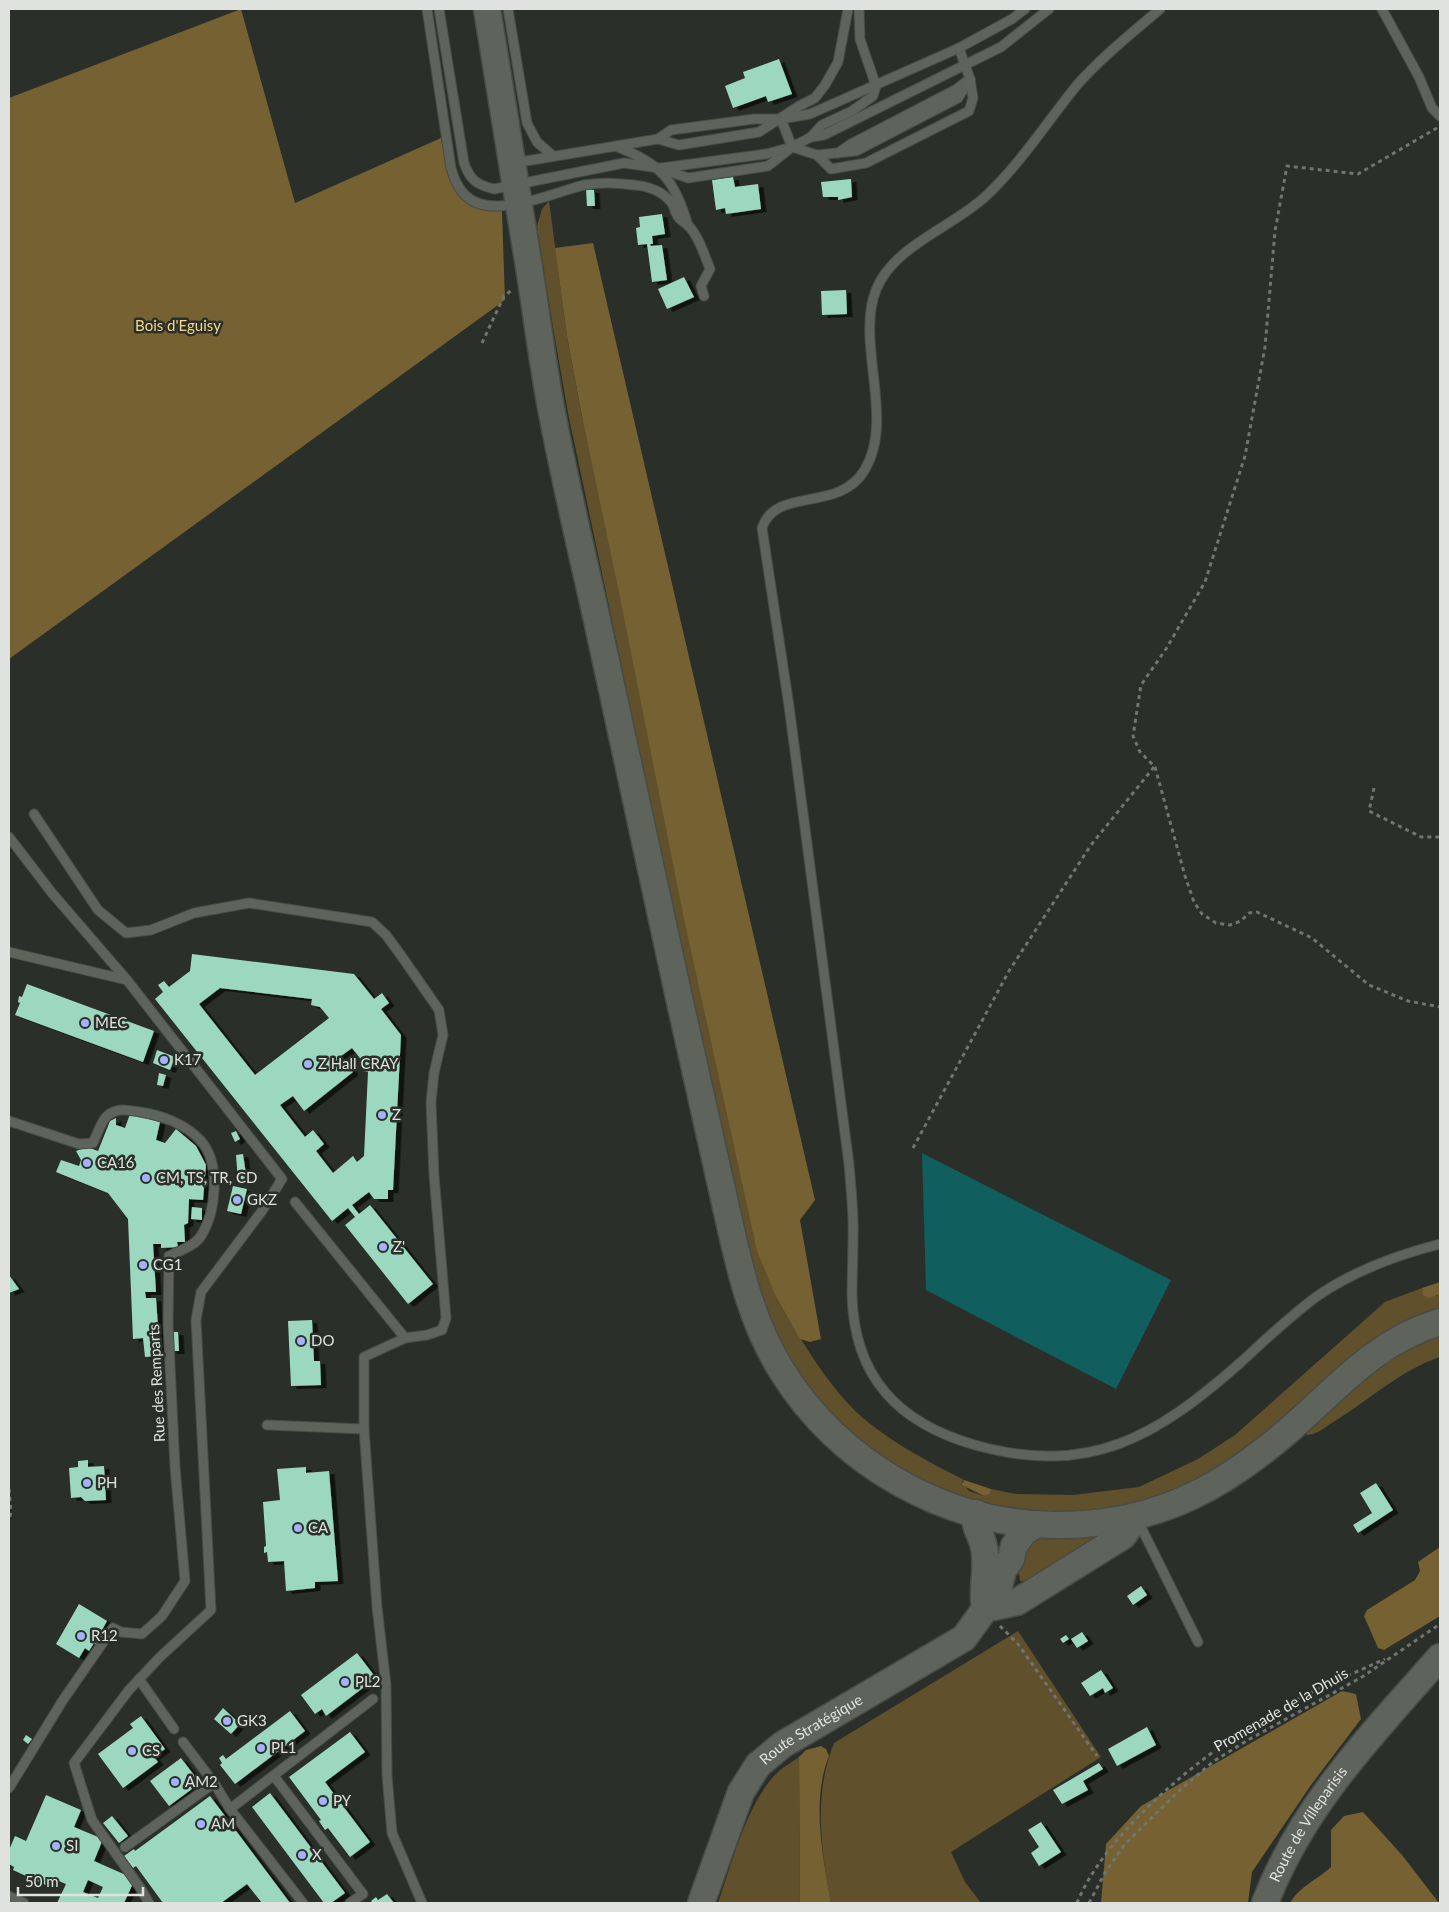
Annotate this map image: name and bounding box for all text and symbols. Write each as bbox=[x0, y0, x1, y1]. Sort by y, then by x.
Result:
park label: Bois d'Eguisy bbox=[135, 316, 221, 334]
place label: MEC bbox=[95, 1013, 127, 1031]
marker: MEC bbox=[79, 1017, 91, 1029]
place label: K17 bbox=[174, 1050, 202, 1068]
marker: K17 bbox=[158, 1054, 170, 1066]
place label: Z Hall CRAY bbox=[318, 1054, 399, 1072]
marker: Z Hall CRAY bbox=[302, 1058, 314, 1070]
place label: Z bbox=[392, 1105, 401, 1123]
marker: Z bbox=[376, 1109, 388, 1121]
place label: CA16 bbox=[97, 1153, 135, 1171]
marker: CA16 bbox=[81, 1157, 93, 1169]
place label: CM, TS, TR, CD bbox=[156, 1168, 257, 1186]
marker: CM, TS, TR, CD bbox=[140, 1172, 152, 1184]
place label: GKZ bbox=[247, 1190, 277, 1208]
marker: GKZ bbox=[231, 1194, 243, 1206]
place label: Z' bbox=[393, 1237, 405, 1255]
marker: Z' bbox=[377, 1241, 389, 1253]
place label: CG1 bbox=[153, 1255, 182, 1273]
marker: CG1 bbox=[137, 1259, 149, 1271]
street label: Rue des Remparts bbox=[144, 1324, 168, 1443]
place label: DO bbox=[311, 1331, 334, 1349]
marker: DO bbox=[295, 1335, 307, 1347]
place label: PH bbox=[97, 1473, 117, 1491]
marker: PH bbox=[81, 1477, 93, 1489]
place label: CA bbox=[308, 1518, 329, 1536]
marker: CA bbox=[292, 1522, 304, 1534]
place label: R12 bbox=[91, 1626, 118, 1644]
marker: R12 bbox=[75, 1630, 87, 1642]
street label: Promenade de la Dhuis bbox=[1210, 1663, 1351, 1755]
place label: PL2 bbox=[355, 1672, 380, 1690]
marker: PL2 bbox=[339, 1676, 351, 1688]
street label: Route Stratégique bbox=[755, 1690, 865, 1768]
place label: GK3 bbox=[237, 1711, 267, 1729]
marker: GK3 bbox=[221, 1715, 233, 1727]
place label: PL1 bbox=[271, 1738, 296, 1756]
place label: CS bbox=[142, 1741, 160, 1759]
marker: PL1 bbox=[255, 1742, 267, 1754]
marker: CS bbox=[126, 1745, 138, 1757]
street label: Route de Villeparisis bbox=[1265, 1762, 1350, 1885]
place label: AM2 bbox=[185, 1772, 218, 1790]
marker: AM2 bbox=[169, 1776, 181, 1788]
place label: PY bbox=[333, 1791, 352, 1809]
marker: PY bbox=[317, 1795, 329, 1807]
place label: AM bbox=[211, 1814, 235, 1832]
marker: AM bbox=[195, 1818, 207, 1830]
place label: SI bbox=[66, 1836, 78, 1854]
marker: SI bbox=[50, 1840, 62, 1852]
place label: X bbox=[312, 1845, 322, 1863]
marker: X bbox=[296, 1849, 308, 1861]
scale bar bbox=[18, 1864, 142, 1896]
text: 50 m bbox=[25, 1872, 59, 1890]

